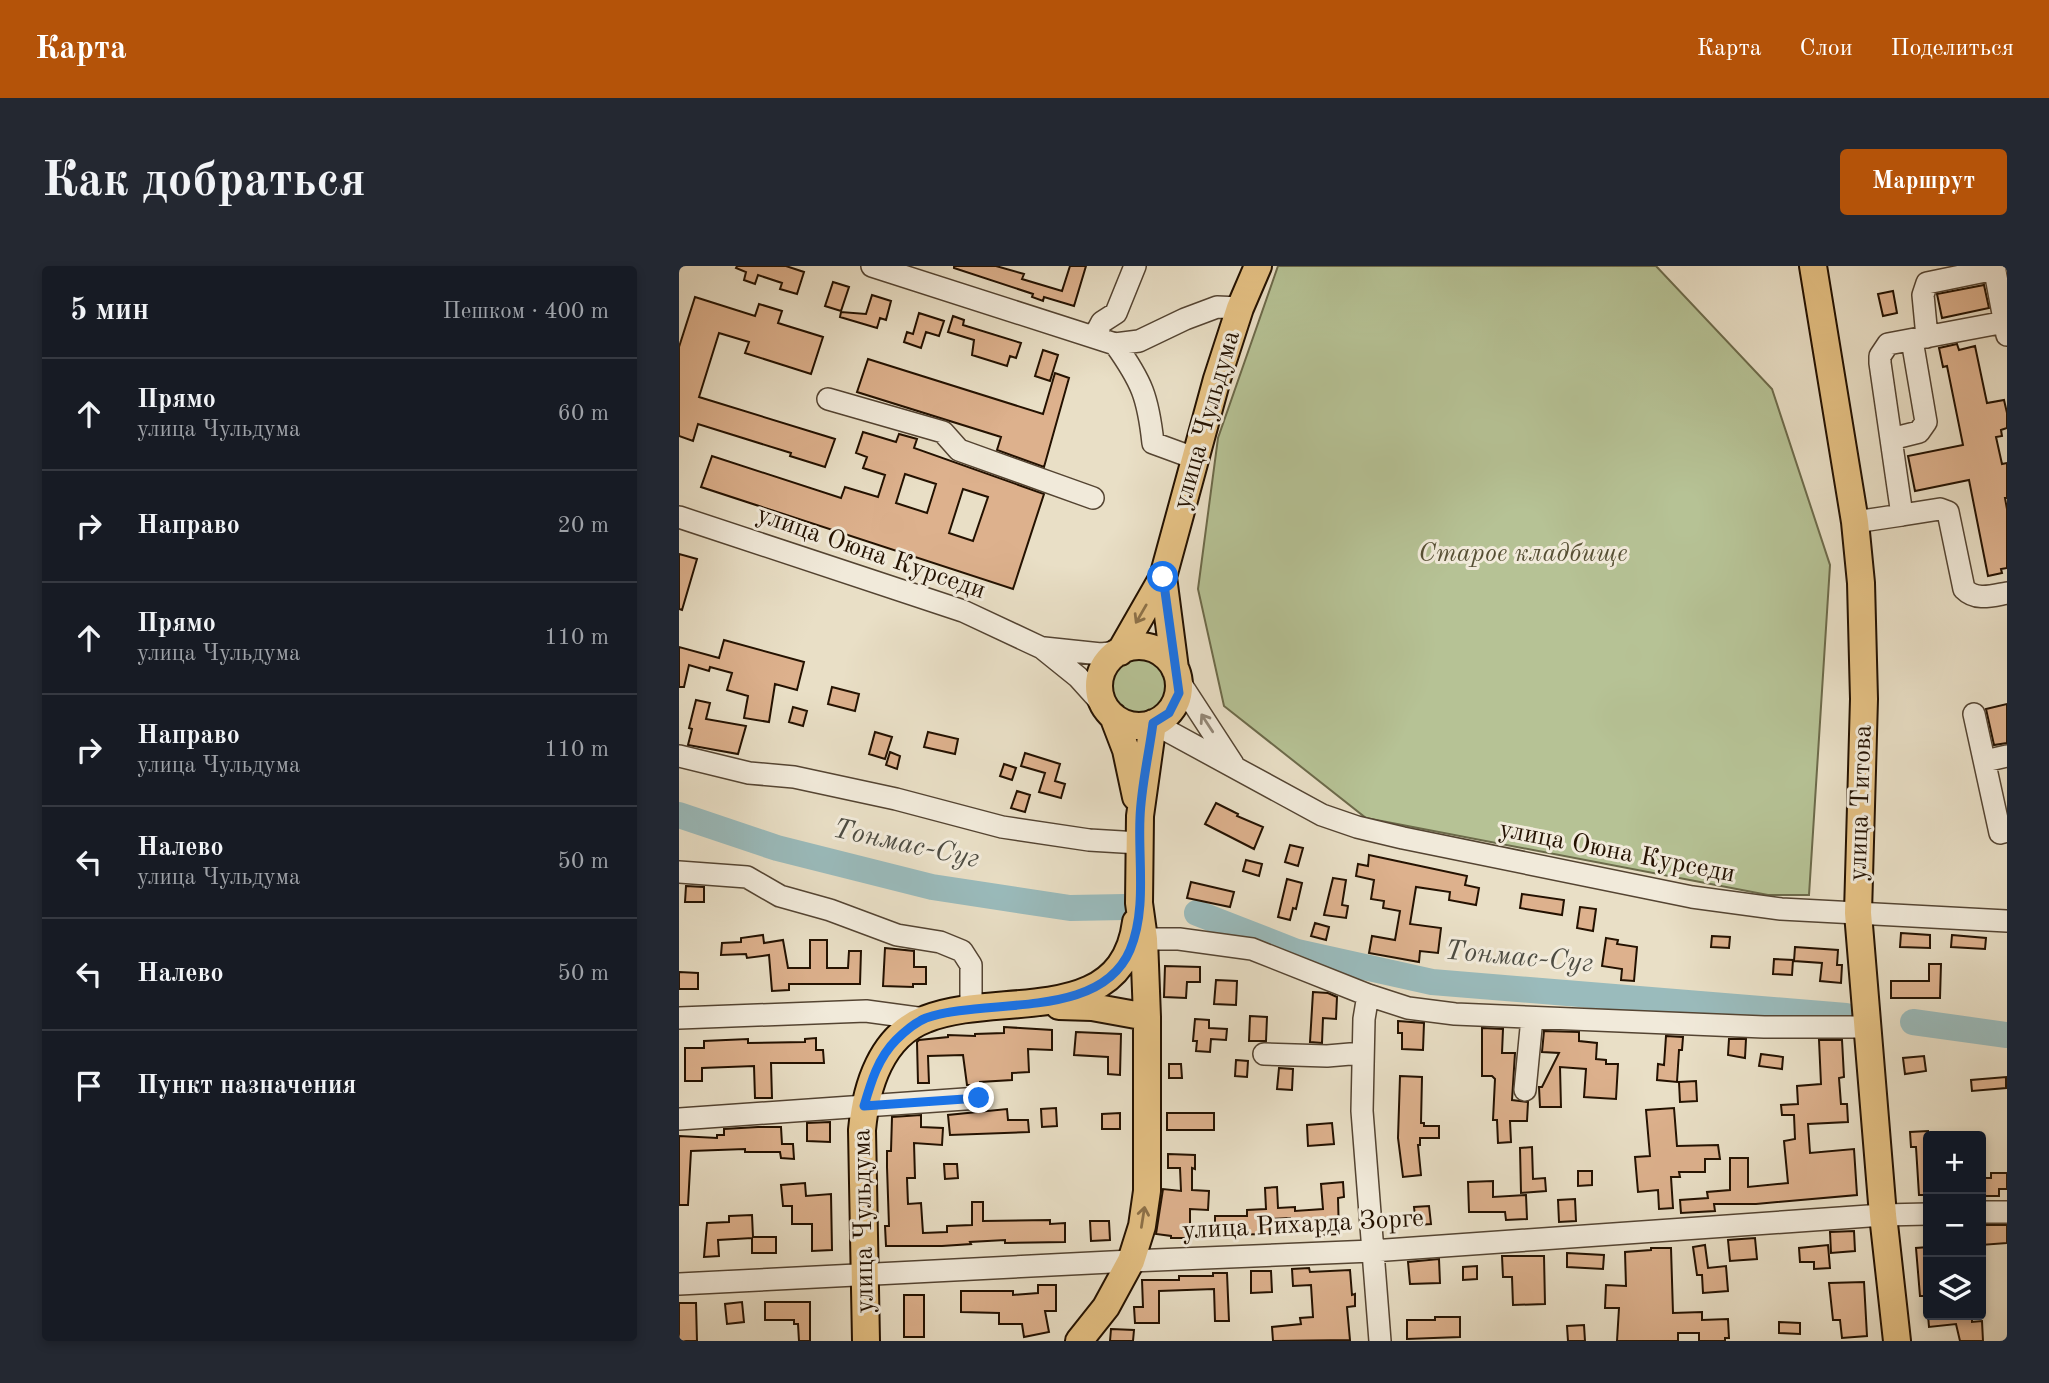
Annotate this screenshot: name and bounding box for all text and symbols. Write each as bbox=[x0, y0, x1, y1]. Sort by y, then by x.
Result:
text: Карта bbox=[35, 33, 127, 66]
text: Карта bbox=[1697, 37, 1762, 61]
text: Слои bbox=[1800, 37, 1853, 61]
text: Поделиться bbox=[1891, 37, 2014, 61]
button: Маршрут bbox=[1840, 149, 2007, 215]
text: Как добраться bbox=[42, 158, 366, 207]
text: 5 мин bbox=[70, 296, 149, 326]
text: Пешком · 400 m bbox=[443, 300, 609, 323]
street label: улица Чульдума bbox=[1169, 327, 1245, 512]
text: Прямо bbox=[137, 387, 216, 413]
icon: ahead bbox=[70, 395, 108, 433]
text: 60 m bbox=[558, 402, 609, 425]
text: улица Чульдума bbox=[137, 418, 300, 441]
street label: улица Оюна Курседи bbox=[753, 502, 989, 604]
icon: right bbox=[70, 507, 108, 545]
text: Направо bbox=[137, 513, 240, 539]
text: 20 m bbox=[558, 514, 609, 537]
park label: Старое кладбище bbox=[1418, 541, 1628, 567]
route start bbox=[1147, 561, 1178, 592]
one-way arrow bbox=[1134, 604, 1148, 624]
text: Прямо bbox=[137, 611, 216, 637]
icon: ahead bbox=[70, 619, 108, 657]
text: 110 m bbox=[544, 626, 609, 649]
text: улица Чульдума bbox=[137, 642, 300, 665]
one-way arrow bbox=[1199, 714, 1214, 733]
text: Направо bbox=[137, 723, 240, 749]
street label: улица Титова bbox=[1845, 724, 1877, 882]
icon: right bbox=[70, 731, 108, 769]
text: 110 m bbox=[544, 738, 609, 761]
text: улица Чульдума bbox=[137, 754, 300, 777]
water label: Тонмас-Суг bbox=[830, 816, 982, 874]
street label: улица Оюна Курседи bbox=[1497, 816, 1737, 888]
text: Налево bbox=[137, 835, 224, 861]
icon: left bbox=[70, 843, 108, 881]
text: 50 m bbox=[558, 850, 609, 873]
text: улица Чульдума bbox=[137, 866, 300, 889]
water label: Тонмас-Суг bbox=[1444, 938, 1594, 978]
icon: left bbox=[70, 955, 108, 993]
text: Налево bbox=[137, 961, 224, 987]
text: 50 m bbox=[558, 962, 609, 985]
icon: arrive bbox=[70, 1067, 108, 1105]
text: Пункт назначения bbox=[137, 1073, 356, 1099]
route end bbox=[963, 1082, 994, 1113]
street label: улица Чульдума bbox=[849, 1128, 879, 1314]
map controls bbox=[1923, 1131, 1986, 1320]
button: + bbox=[1923, 1131, 1986, 1194]
button: − bbox=[1923, 1194, 1986, 1257]
one-way arrow bbox=[1137, 1206, 1150, 1229]
street label: улица Рихарда Зорге bbox=[1182, 1206, 1424, 1244]
button: layers bbox=[1923, 1257, 1986, 1320]

